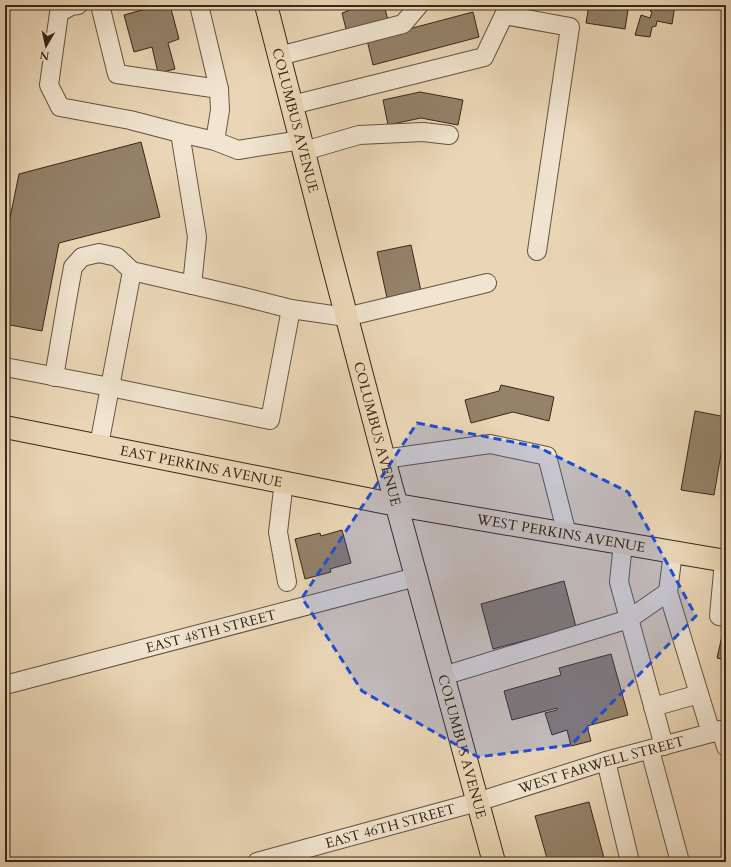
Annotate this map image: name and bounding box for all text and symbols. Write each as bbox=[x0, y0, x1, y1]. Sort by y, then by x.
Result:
north arrow bbox=[26, 26, 66, 66]
street label: COLUMBUS AVENUE bbox=[268, 46, 323, 195]
text: N bbox=[38, 47, 50, 64]
street label: COLUMBUS AVENUE bbox=[349, 359, 406, 508]
street label: EAST PERKINS AVENUE bbox=[118, 441, 284, 492]
street label: WEST PERKINS AVENUE bbox=[474, 509, 647, 557]
street label: EAST 48TH STREET bbox=[144, 605, 278, 657]
street label: COLUMBUS AVENUE bbox=[434, 672, 491, 821]
street label: WEST FARWELL STREET bbox=[515, 731, 686, 798]
street label: EAST 46TH STREET bbox=[323, 799, 457, 853]

